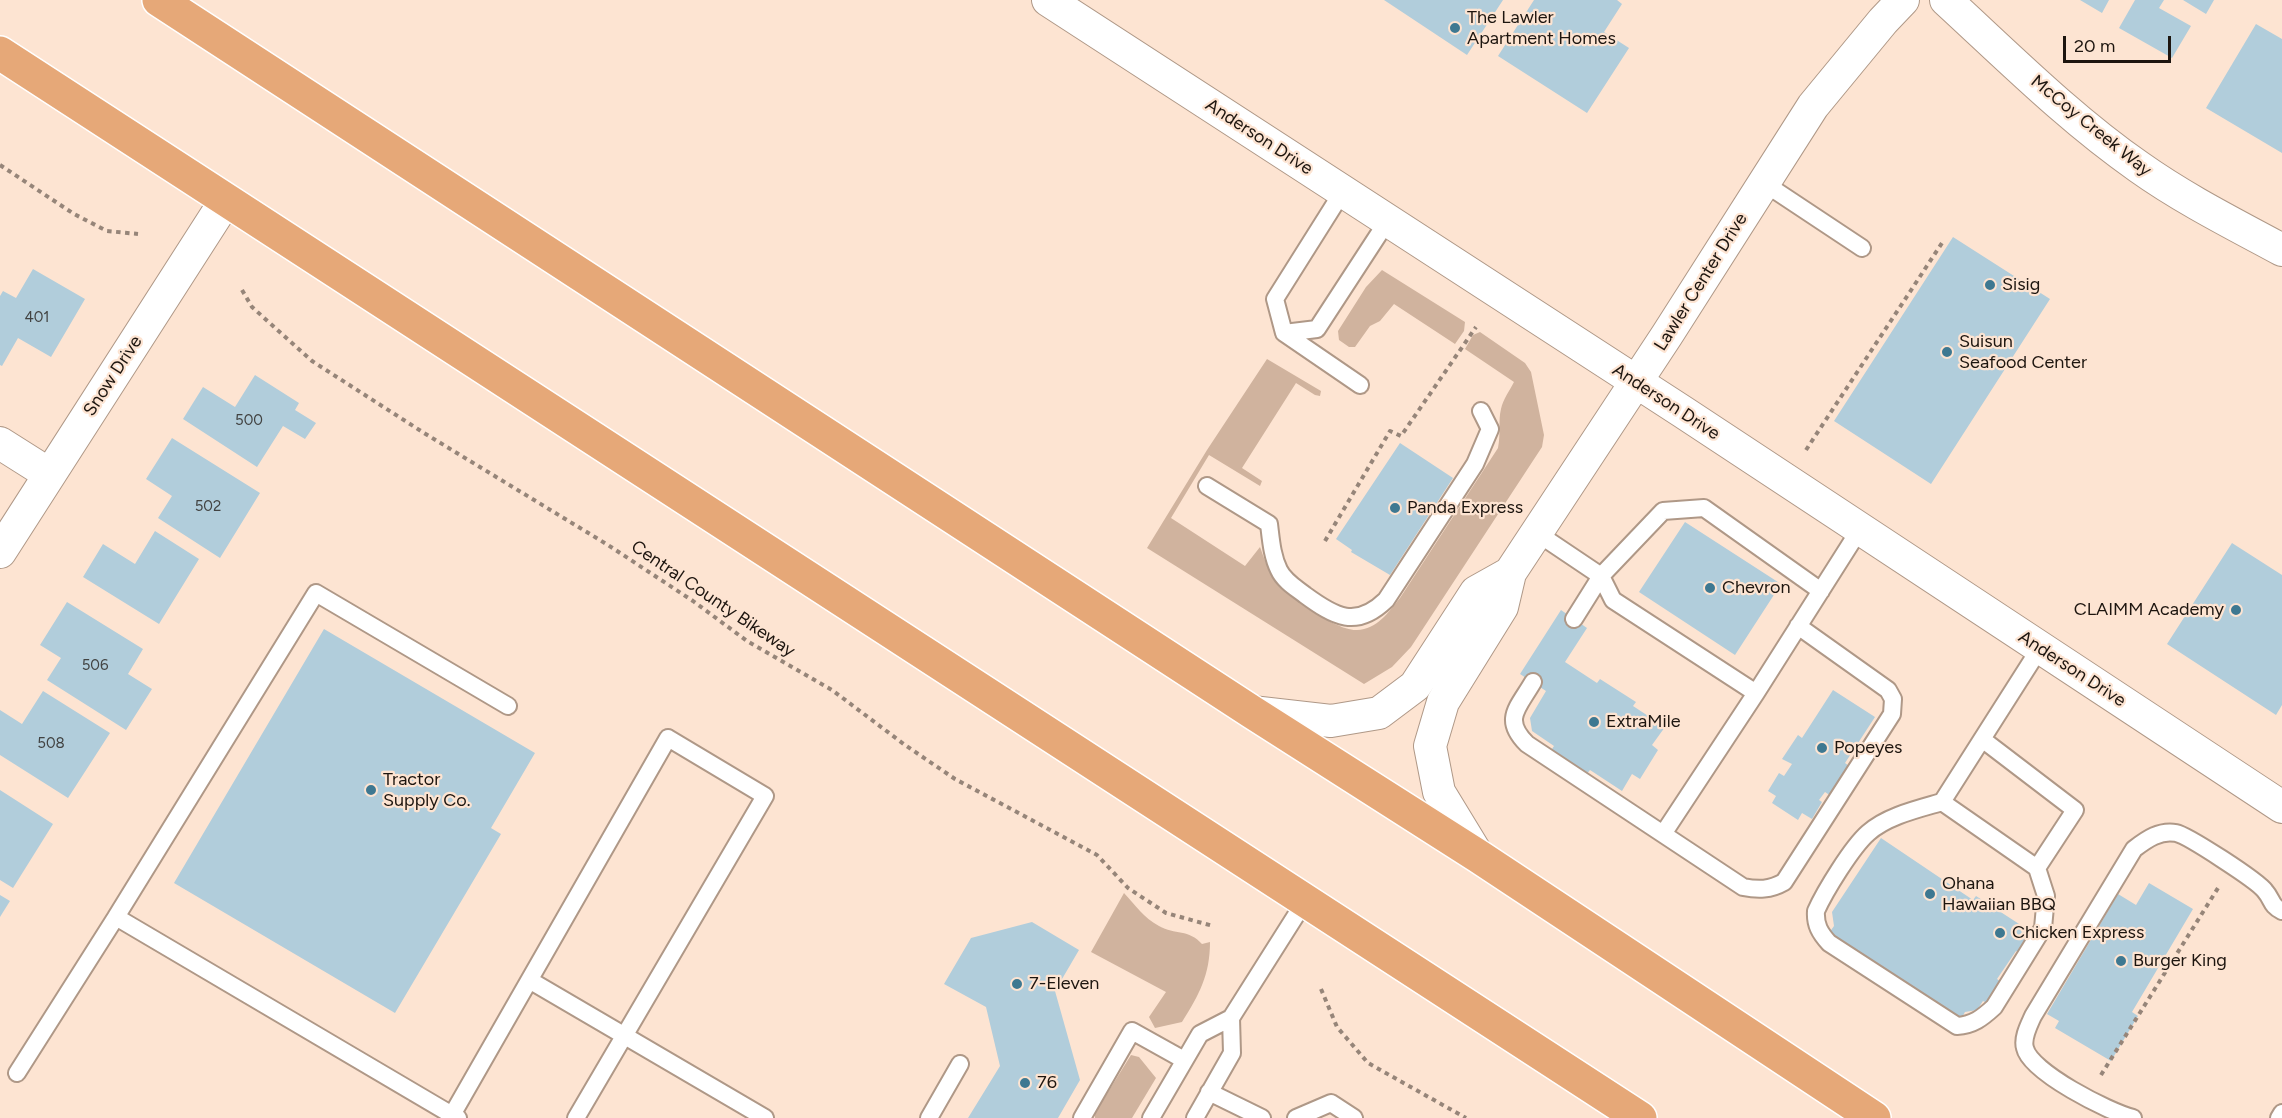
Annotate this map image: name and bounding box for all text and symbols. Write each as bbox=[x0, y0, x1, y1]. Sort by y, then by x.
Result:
place label: The Lawler Apartment Homes bbox=[1467, 7, 1616, 50]
marker: The Lawler Apartment Homes bbox=[1448, 21, 1462, 35]
scale bar bbox=[2066, 24, 2174, 62]
text: 20 m bbox=[2074, 35, 2115, 57]
street label: McCoy Creek Way bbox=[2026, 71, 2156, 181]
street label: Anderson Drive bbox=[1201, 94, 1317, 180]
street label: Lawler Center Drive bbox=[1650, 209, 1752, 355]
place label: Sisig bbox=[2002, 274, 2040, 296]
marker: Sisig bbox=[1983, 278, 1997, 292]
house number: 401 bbox=[24, 309, 50, 327]
place label: Suisun Seafood Center bbox=[1959, 331, 2087, 374]
street label: Snow Drive bbox=[79, 332, 147, 420]
marker: Suisun Seafood Center bbox=[1940, 345, 1954, 359]
street label: Anderson Drive bbox=[1608, 359, 1724, 445]
house number: 500 bbox=[235, 412, 263, 430]
place label: Panda Express bbox=[1407, 497, 1523, 519]
house number: 502 bbox=[195, 498, 221, 516]
marker: Panda Express bbox=[1388, 501, 1402, 515]
street label: Central County Bikeway bbox=[627, 536, 799, 662]
place label: Chevron bbox=[1722, 577, 1791, 599]
marker: Chevron bbox=[1703, 581, 1717, 595]
place label: CLAIMM Academy bbox=[2074, 599, 2224, 621]
marker: CLAIMM Academy bbox=[2229, 603, 2243, 617]
street label: Anderson Drive bbox=[2014, 626, 2130, 712]
house number: 506 bbox=[82, 657, 108, 675]
place label: ExtraMile bbox=[1606, 711, 1680, 733]
marker: ExtraMile bbox=[1587, 715, 1601, 729]
house number: 508 bbox=[37, 735, 65, 753]
place label: Popeyes bbox=[1834, 737, 1902, 759]
marker: Popeyes bbox=[1815, 741, 1829, 755]
place label: Tractor Supply Co. bbox=[383, 769, 470, 812]
marker: Tractor Supply Co. bbox=[364, 783, 378, 797]
place label: Ohana Hawaiian BBQ bbox=[1942, 873, 2056, 916]
marker: Ohana Hawaiian BBQ bbox=[1923, 887, 1937, 901]
place label: Chicken Express bbox=[2012, 922, 2144, 944]
marker: Chicken Express bbox=[1993, 926, 2007, 940]
place label: Burger King bbox=[2133, 950, 2227, 972]
marker: Burger King bbox=[2114, 954, 2128, 968]
place label: 7-Eleven bbox=[1029, 973, 1099, 995]
marker: 7-Eleven bbox=[1010, 977, 1024, 991]
place label: 76 bbox=[1037, 1072, 1057, 1094]
marker: 76 bbox=[1018, 1076, 1032, 1090]

